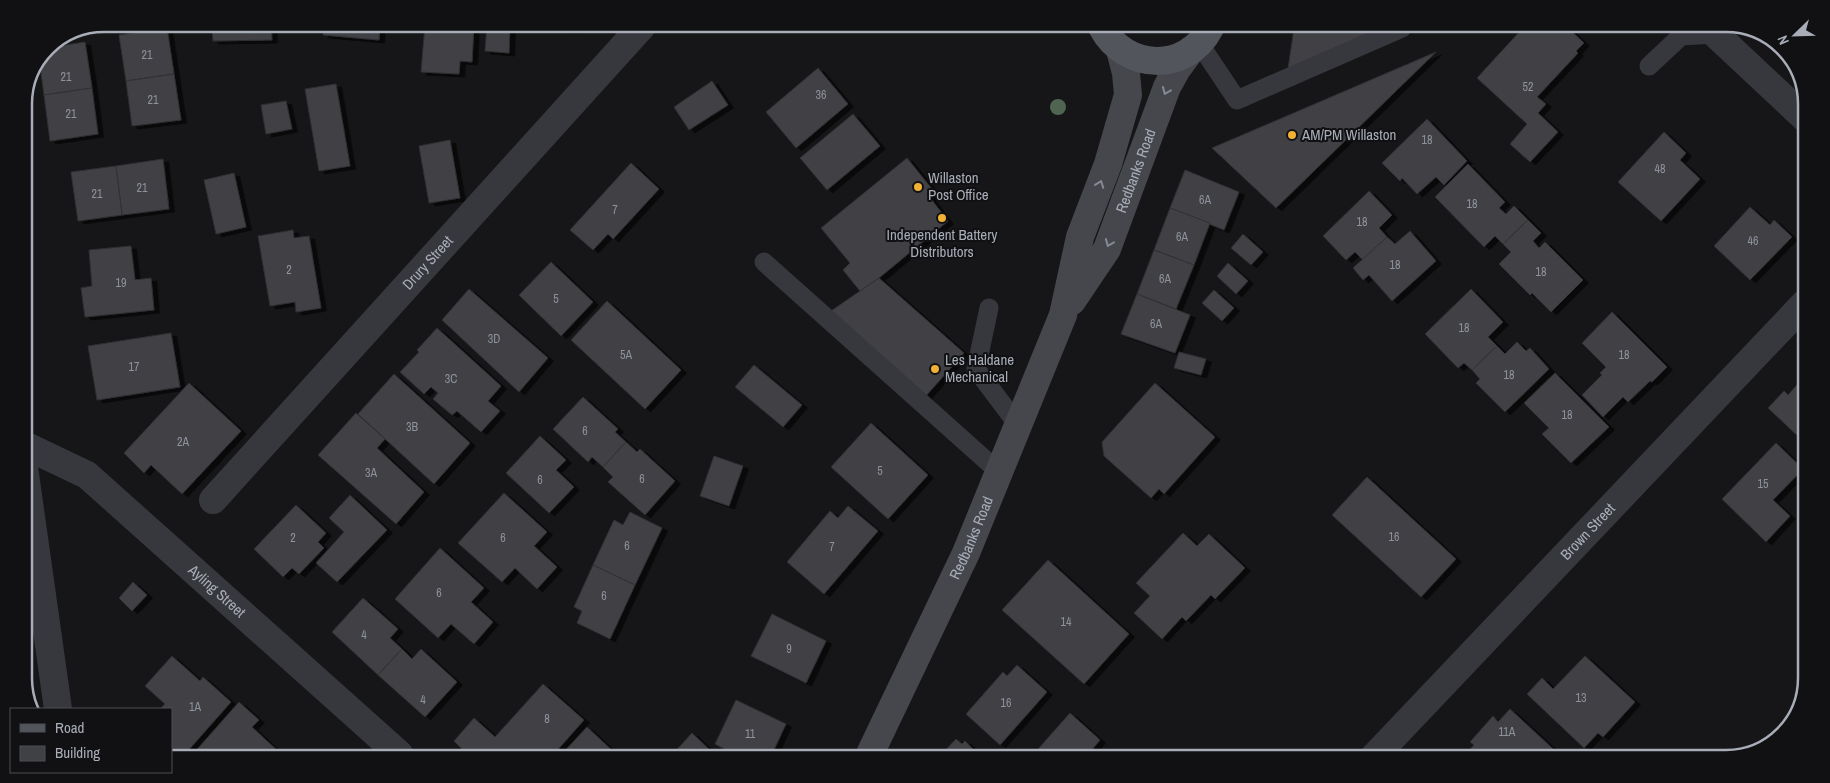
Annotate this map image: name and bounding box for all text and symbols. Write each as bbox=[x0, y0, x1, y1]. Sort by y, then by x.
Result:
north arrow bbox=[1770, 10, 1820, 60]
text: N bbox=[1773, 33, 1793, 47]
house number: 21 bbox=[142, 47, 153, 63]
house number: 21 bbox=[61, 69, 72, 85]
house number: 52 bbox=[1523, 79, 1533, 95]
one-way arrow bbox=[1161, 86, 1172, 95]
house number: 36 bbox=[816, 87, 826, 103]
house number: 21 bbox=[148, 92, 159, 108]
house number: 21 bbox=[66, 106, 77, 122]
place label: AM/PM Willaston bbox=[1301, 124, 1396, 145]
street label: Redbanks Road bbox=[1110, 126, 1161, 216]
marker: AM/PM Willaston bbox=[1286, 129, 1298, 141]
house number: 18 bbox=[1422, 132, 1432, 148]
house number: 48 bbox=[1655, 161, 1665, 177]
place label: Willaston Post Office bbox=[928, 167, 989, 205]
house number: 21 bbox=[137, 180, 148, 196]
one-way arrow bbox=[1094, 180, 1104, 189]
marker: Willaston Post Office bbox=[912, 181, 924, 193]
house number: 21 bbox=[92, 186, 103, 202]
house number: 6A bbox=[1199, 192, 1211, 208]
house number: 18 bbox=[1467, 196, 1477, 212]
house number: 7 bbox=[612, 202, 618, 218]
marker: Independent Battery Distributors bbox=[936, 212, 948, 224]
house number: 18 bbox=[1357, 214, 1367, 230]
place label: Independent Battery Distributors bbox=[887, 224, 998, 262]
house number: 6A bbox=[1176, 229, 1188, 245]
street label: Drury Street bbox=[397, 230, 458, 294]
house number: 46 bbox=[1748, 233, 1758, 249]
one-way arrow bbox=[1104, 238, 1115, 247]
house number: 18 bbox=[1390, 257, 1400, 273]
house number: 2 bbox=[286, 262, 292, 278]
house number: 18 bbox=[1536, 264, 1546, 280]
house number: 6A bbox=[1159, 271, 1171, 287]
house number: 19 bbox=[116, 275, 126, 291]
house number: 5 bbox=[553, 291, 559, 307]
house number: 6A bbox=[1150, 316, 1162, 332]
house number: 18 bbox=[1459, 320, 1469, 336]
house number: 3D bbox=[488, 331, 500, 347]
house number: 5A bbox=[620, 347, 632, 363]
house number: 18 bbox=[1619, 347, 1629, 363]
place label: Les Haldane Mechanical bbox=[945, 349, 1014, 387]
house number: 17 bbox=[129, 359, 140, 375]
marker: Les Haldane Mechanical bbox=[929, 363, 941, 375]
house number: 18 bbox=[1504, 367, 1514, 383]
house number: 3C bbox=[445, 371, 457, 387]
house number: 18 bbox=[1562, 407, 1572, 423]
house number: 3B bbox=[406, 419, 418, 435]
house number: 6 bbox=[582, 423, 588, 439]
house number: 2A bbox=[177, 434, 189, 450]
house number: 5 bbox=[877, 463, 883, 479]
house number: 3A bbox=[365, 465, 377, 481]
house number: 6 bbox=[639, 471, 645, 487]
house number: 6 bbox=[537, 472, 543, 488]
house number: 15 bbox=[1758, 476, 1769, 492]
street label: Redbanks Road bbox=[944, 493, 998, 583]
street label: Brown Street bbox=[1555, 498, 1620, 564]
house number: 16 bbox=[1389, 529, 1399, 545]
house number: 2 bbox=[290, 530, 296, 546]
house number: 6 bbox=[500, 530, 506, 546]
house number: 6 bbox=[624, 538, 630, 554]
house number: 7 bbox=[829, 539, 835, 555]
street label: Ayling Street bbox=[183, 559, 251, 622]
house number: 6 bbox=[436, 585, 442, 601]
house number: 6 bbox=[601, 588, 607, 604]
house number: 14 bbox=[1061, 614, 1072, 630]
house number: 4 bbox=[361, 627, 367, 643]
house number: 9 bbox=[786, 641, 792, 657]
house number: 13 bbox=[1576, 690, 1586, 706]
house number: 4 bbox=[420, 692, 426, 708]
house number: 16 bbox=[1001, 695, 1011, 711]
house number: 1A bbox=[189, 699, 201, 715]
legend bbox=[10, 708, 172, 773]
house number: 8 bbox=[544, 711, 550, 727]
text: Road bbox=[55, 717, 84, 738]
house number: 11A bbox=[1499, 724, 1516, 740]
house number: 11 bbox=[745, 726, 756, 742]
text: Building bbox=[55, 742, 100, 763]

